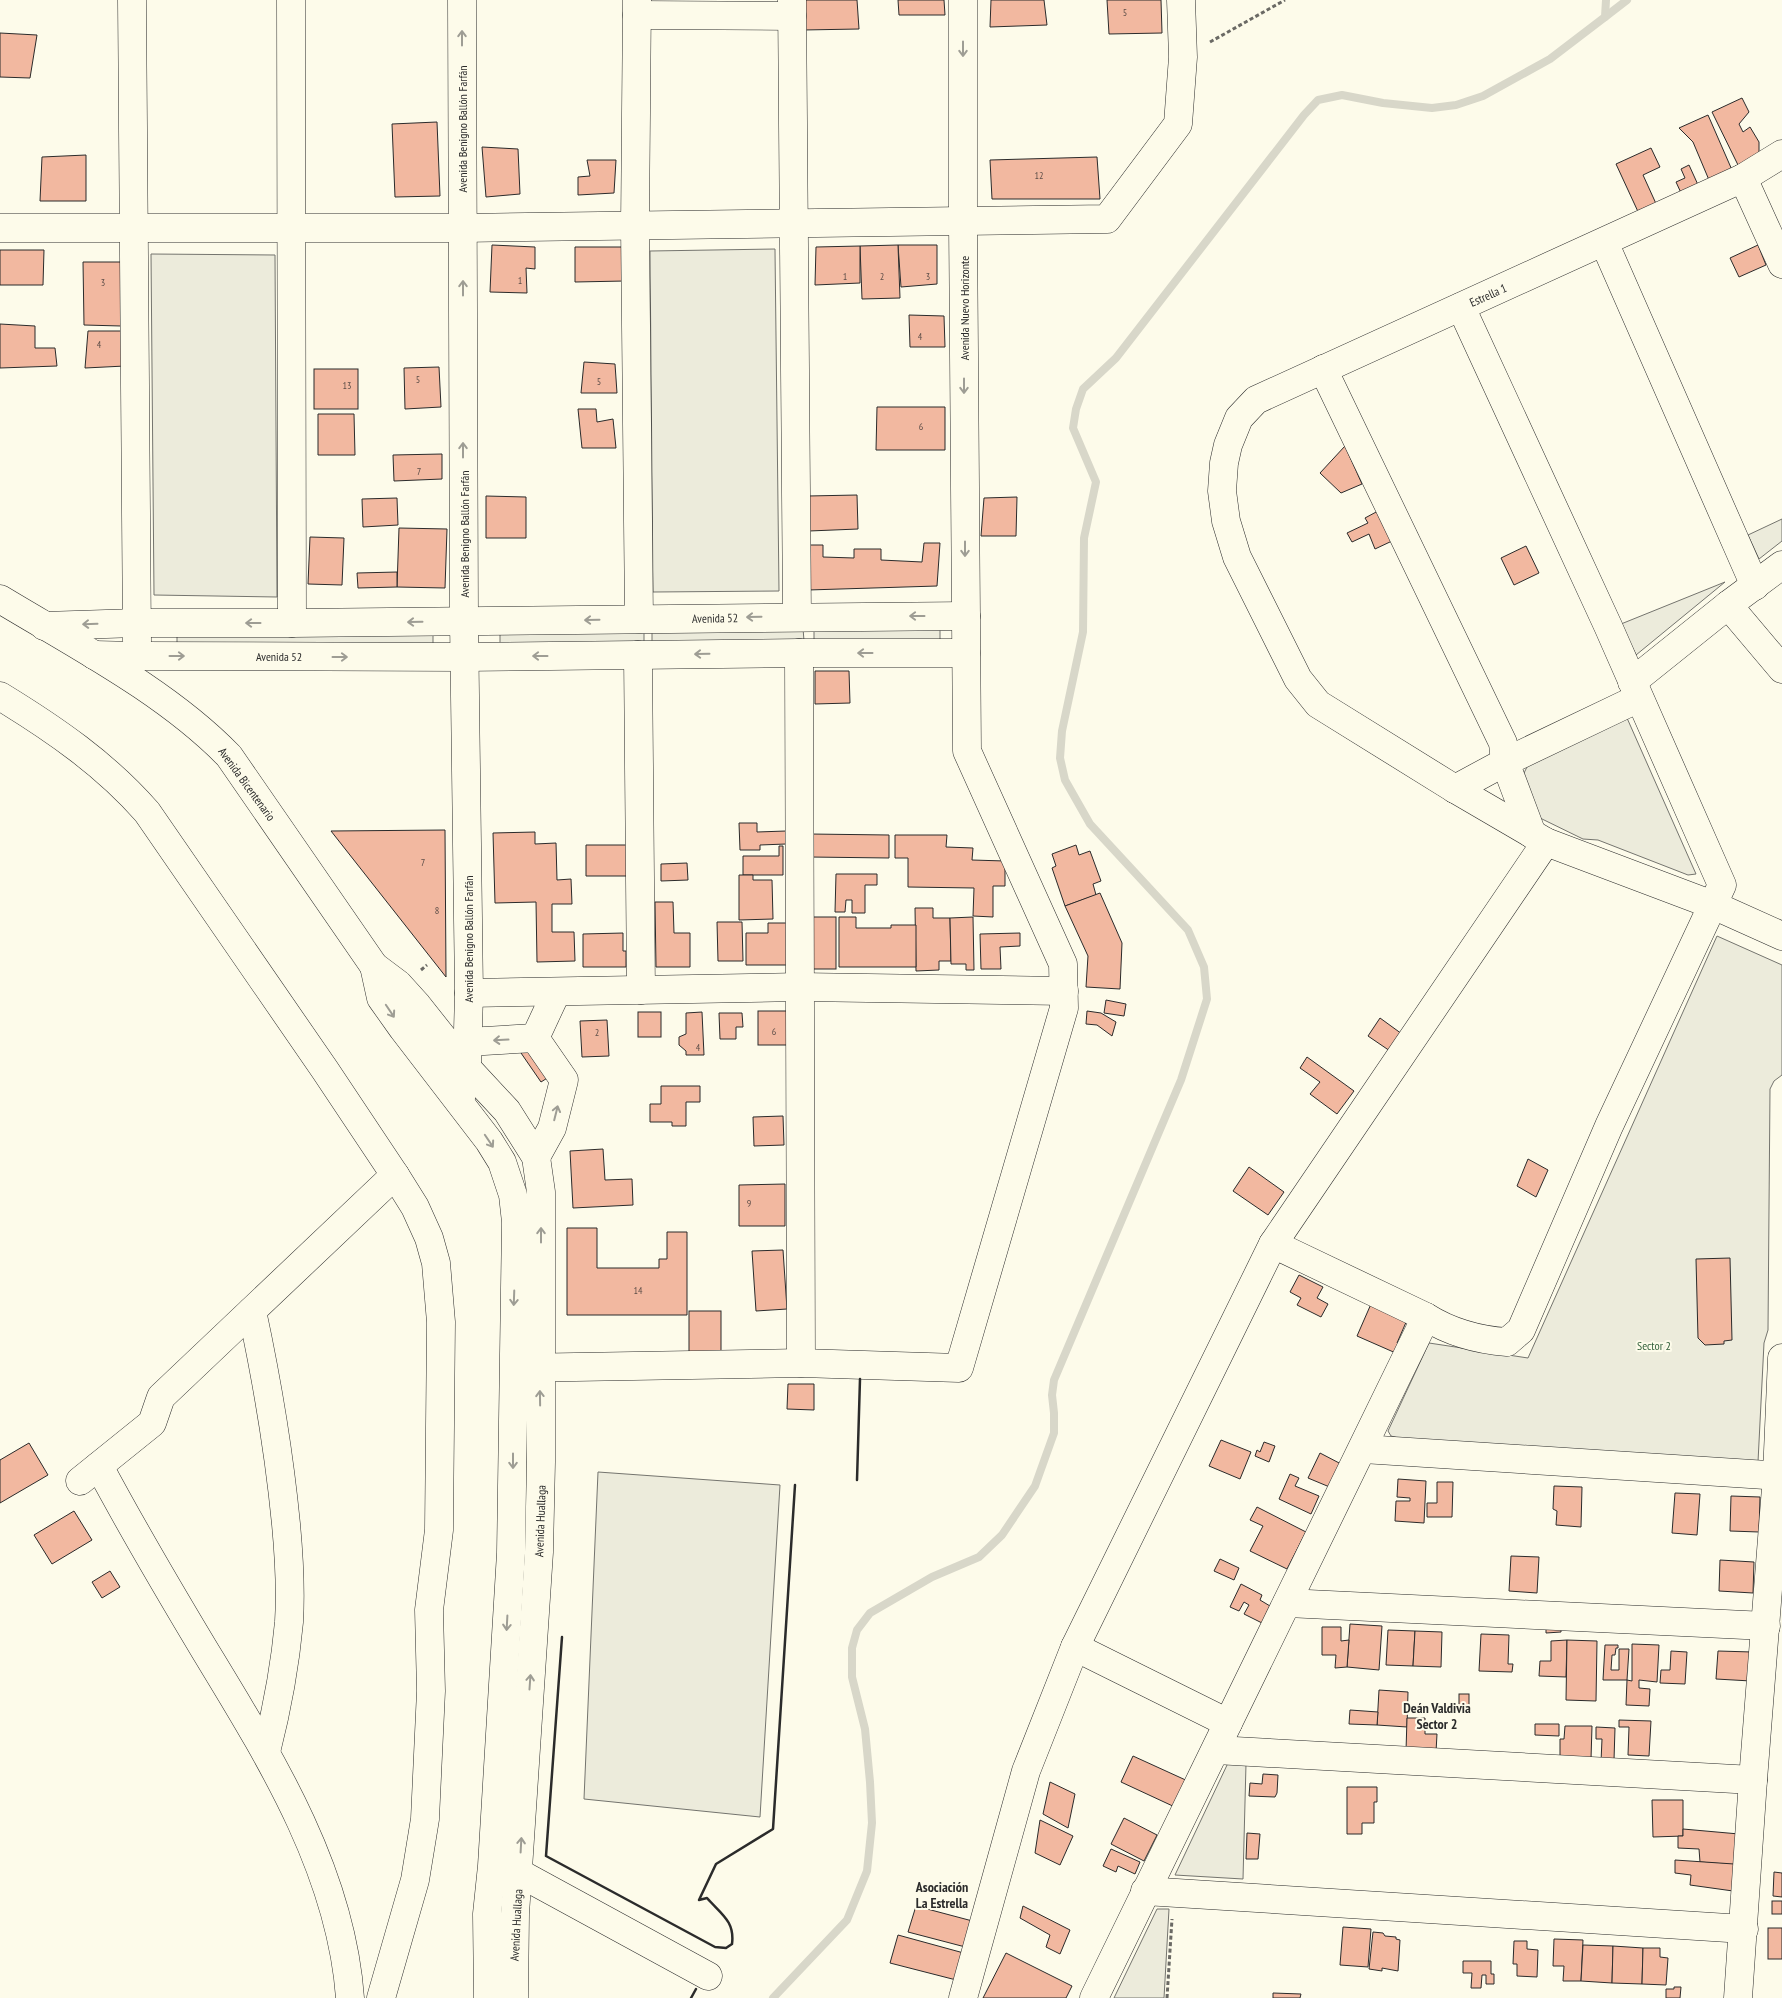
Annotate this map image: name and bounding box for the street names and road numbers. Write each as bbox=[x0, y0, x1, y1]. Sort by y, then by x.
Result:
street label: Avenida Benigno Ballón Farfán bbox=[455, 65, 470, 193]
street label: Avenida Nuevo Horizonte bbox=[957, 256, 972, 360]
street label: Estrella 1 bbox=[1467, 280, 1509, 310]
street label: Avenida Benigno Ballón Farfán bbox=[457, 470, 472, 598]
street label: Avenida 52 bbox=[692, 610, 738, 626]
street label: Avenida 52 bbox=[256, 649, 302, 664]
street label: Avenida Bicentenario bbox=[215, 744, 279, 824]
street label: Avenida Benigno Ballón Farfán bbox=[461, 875, 476, 1003]
street label: Avenida Huallaga bbox=[531, 1484, 549, 1557]
street label: Avenida Huallaga bbox=[507, 1888, 525, 1961]

